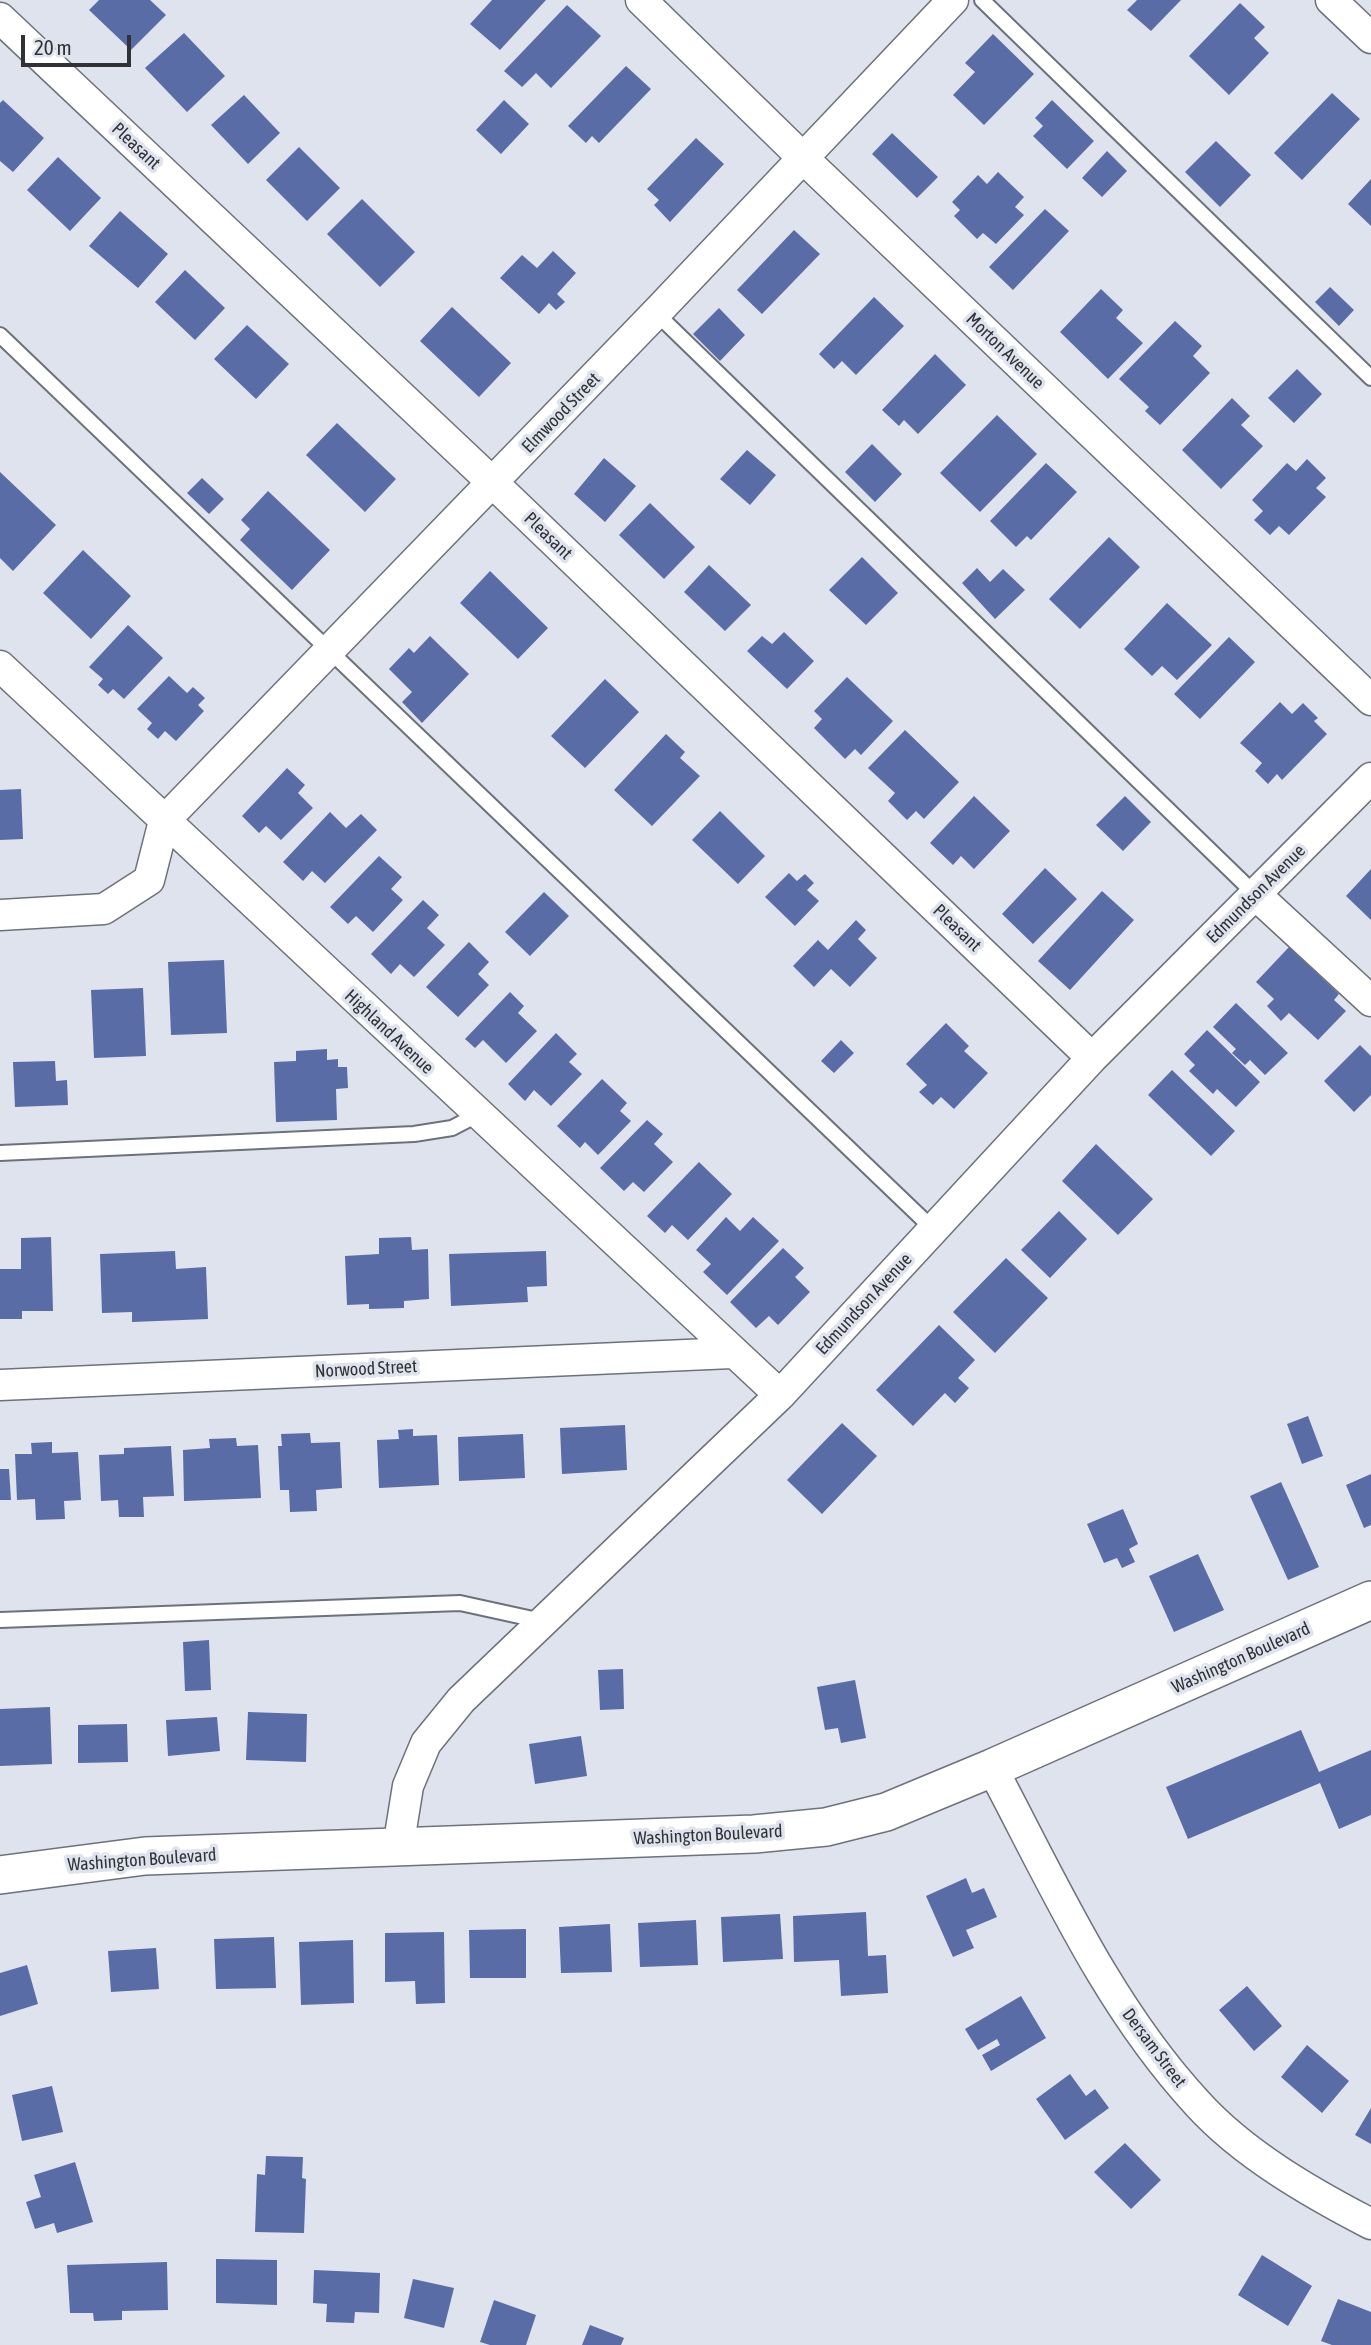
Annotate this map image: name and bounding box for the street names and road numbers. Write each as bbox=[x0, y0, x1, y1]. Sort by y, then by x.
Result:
street label: Pleasant bbox=[107, 118, 165, 174]
street label: Morton Avenue bbox=[961, 308, 1049, 394]
street label: Elmwood Street bbox=[517, 368, 605, 458]
street label: Pleasant bbox=[519, 508, 577, 564]
street label: Edmundson Avenue bbox=[1202, 840, 1310, 948]
street label: Pleasant bbox=[928, 900, 986, 956]
street label: Highland Avenue bbox=[340, 985, 438, 1079]
street label: Edmundson Avenue bbox=[811, 1249, 917, 1359]
street label: Norwood Street bbox=[314, 1356, 418, 1382]
street label: Washington Boulevard bbox=[1169, 1618, 1313, 1698]
street label: Washington Boulevard bbox=[633, 1820, 783, 1850]
street label: Washington Boulevard bbox=[67, 1844, 217, 1876]
street label: Dersam Street bbox=[1117, 2004, 1191, 2092]

